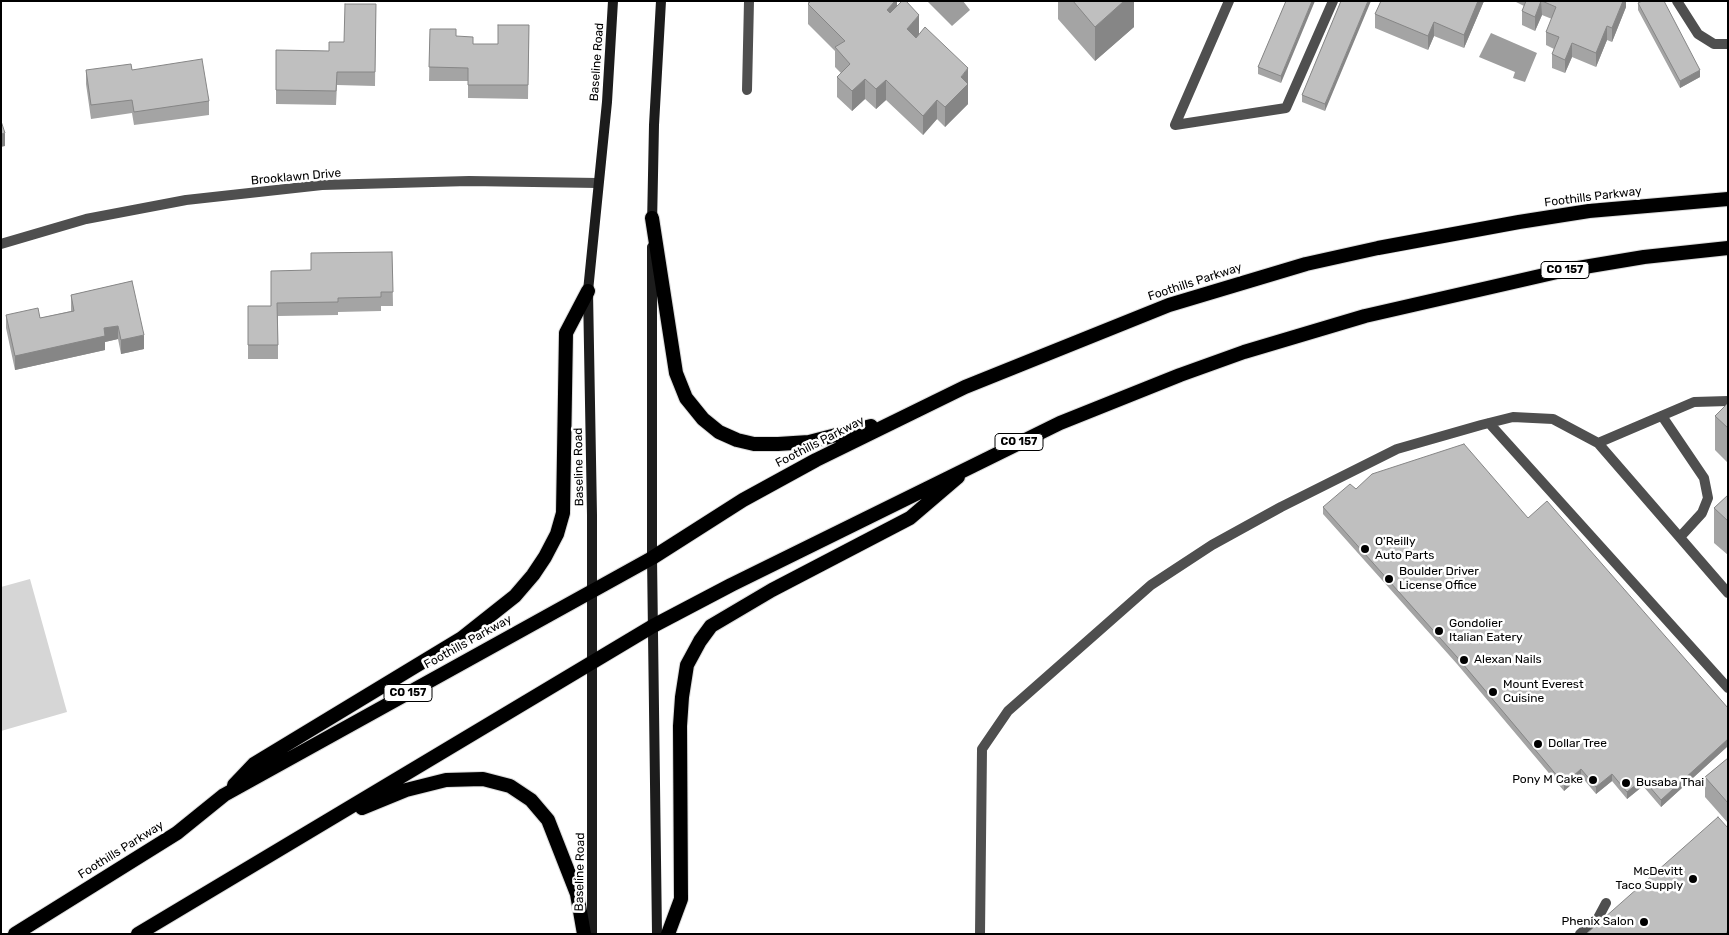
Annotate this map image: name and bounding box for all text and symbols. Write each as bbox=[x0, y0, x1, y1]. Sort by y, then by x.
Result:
street label: Baseline Road bbox=[587, 22, 607, 102]
street label: Brooklawn Drive bbox=[250, 166, 342, 188]
street label: Foothills Parkway bbox=[1544, 184, 1642, 210]
street label: Foothills Parkway bbox=[1146, 260, 1244, 304]
road number: CO 157 bbox=[1541, 262, 1589, 278]
street label: Foothills Parkway bbox=[773, 413, 867, 471]
street label: Baseline Road bbox=[571, 428, 587, 506]
road number: CO 157 bbox=[995, 434, 1043, 451]
place label: O'Reilly Auto Parts bbox=[1375, 535, 1434, 563]
marker: O'Reilly Auto Parts bbox=[1359, 543, 1371, 555]
place label: Boulder Driver License Office bbox=[1399, 565, 1479, 593]
marker: Boulder Driver License Office bbox=[1383, 573, 1395, 585]
street label: Foothills Parkway bbox=[422, 612, 514, 672]
place label: Gondolier Italian Eatery bbox=[1449, 617, 1523, 645]
marker: Gondolier Italian Eatery bbox=[1433, 625, 1445, 637]
place label: Alexan Nails bbox=[1474, 653, 1542, 667]
marker: Alexan Nails bbox=[1458, 654, 1470, 666]
place label: Mount Everest Cuisine bbox=[1503, 678, 1584, 706]
road number: CO 157 bbox=[384, 684, 432, 701]
marker: Mount Everest Cuisine bbox=[1487, 686, 1499, 698]
place label: Dollar Tree bbox=[1548, 737, 1607, 751]
marker: Dollar Tree bbox=[1532, 738, 1544, 750]
place label: Pony M Cake bbox=[1512, 773, 1583, 787]
marker: Pony M Cake bbox=[1587, 774, 1599, 786]
place label: Busaba Thai bbox=[1636, 776, 1704, 790]
marker: Busaba Thai bbox=[1620, 777, 1632, 789]
street label: Foothills Parkway bbox=[76, 818, 166, 882]
street label: Baseline Road bbox=[572, 833, 588, 911]
place label: McDevitt Taco Supply bbox=[1616, 865, 1683, 893]
marker: McDevitt Taco Supply bbox=[1687, 873, 1699, 885]
place label: Phenix Salon bbox=[1562, 915, 1634, 929]
marker: Phenix Salon bbox=[1638, 916, 1650, 928]

